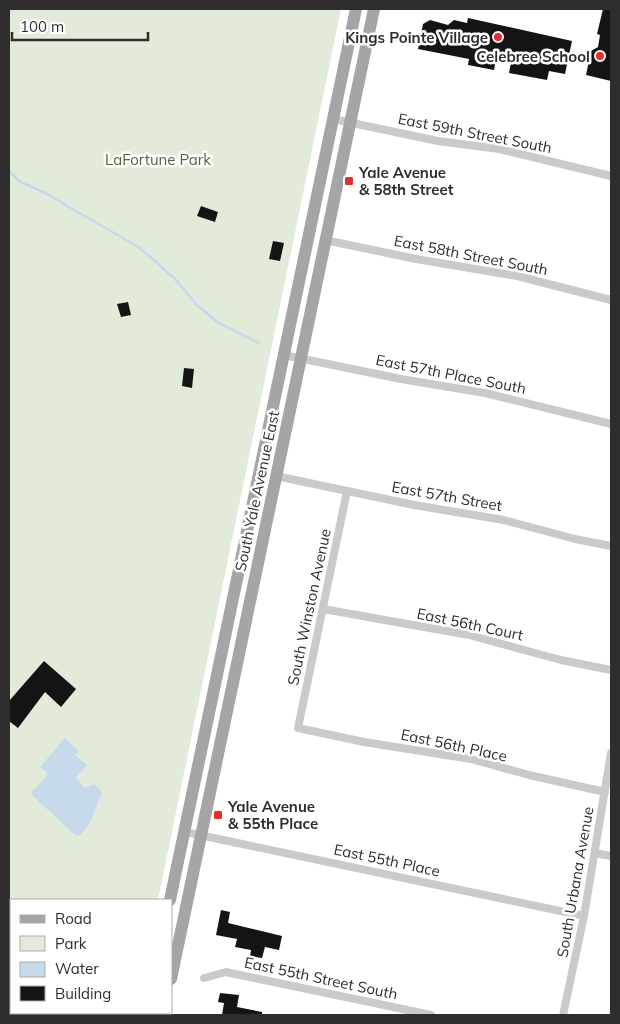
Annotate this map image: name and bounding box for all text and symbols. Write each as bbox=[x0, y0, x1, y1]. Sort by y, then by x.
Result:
scale bar bbox=[12, 10, 149, 42]
text: 100 m bbox=[20, 17, 64, 36]
place label: Kings Pointe Village bbox=[345, 28, 488, 47]
marker: Kings Pointe Village bbox=[492, 31, 504, 43]
place label: Celebree School bbox=[476, 47, 590, 66]
marker: Celebree School bbox=[594, 50, 606, 62]
street label: East 59th Street South bbox=[397, 109, 553, 157]
park label: LaFortune Park bbox=[105, 150, 211, 169]
place label: Yale Avenue & 58th Street bbox=[358, 163, 454, 199]
marker: Yale Avenue & 58th Street bbox=[343, 175, 355, 187]
street label: East 58th Street South bbox=[393, 231, 549, 279]
street label: East 57th Place South bbox=[374, 350, 528, 398]
street label: South Yale Avenue East bbox=[231, 409, 283, 573]
street label: East 57th Street bbox=[390, 477, 504, 515]
street label: South Winston Avenue bbox=[283, 527, 335, 687]
street label: East 56th Court bbox=[415, 603, 525, 645]
street label: East 56th Place bbox=[399, 724, 509, 766]
place label: Yale Avenue & 55th Place bbox=[227, 797, 318, 833]
street label: South Urbana Avenue bbox=[552, 805, 598, 959]
marker: Yale Avenue & 55th Place bbox=[212, 809, 224, 821]
street label: East 55th Place bbox=[332, 839, 442, 881]
legend bbox=[10, 899, 172, 1014]
text: Road bbox=[55, 909, 92, 928]
text: Park bbox=[55, 934, 87, 953]
street label: East 55th Street South bbox=[243, 952, 399, 1004]
text: Water bbox=[55, 959, 99, 978]
text: Building bbox=[55, 984, 111, 1003]

